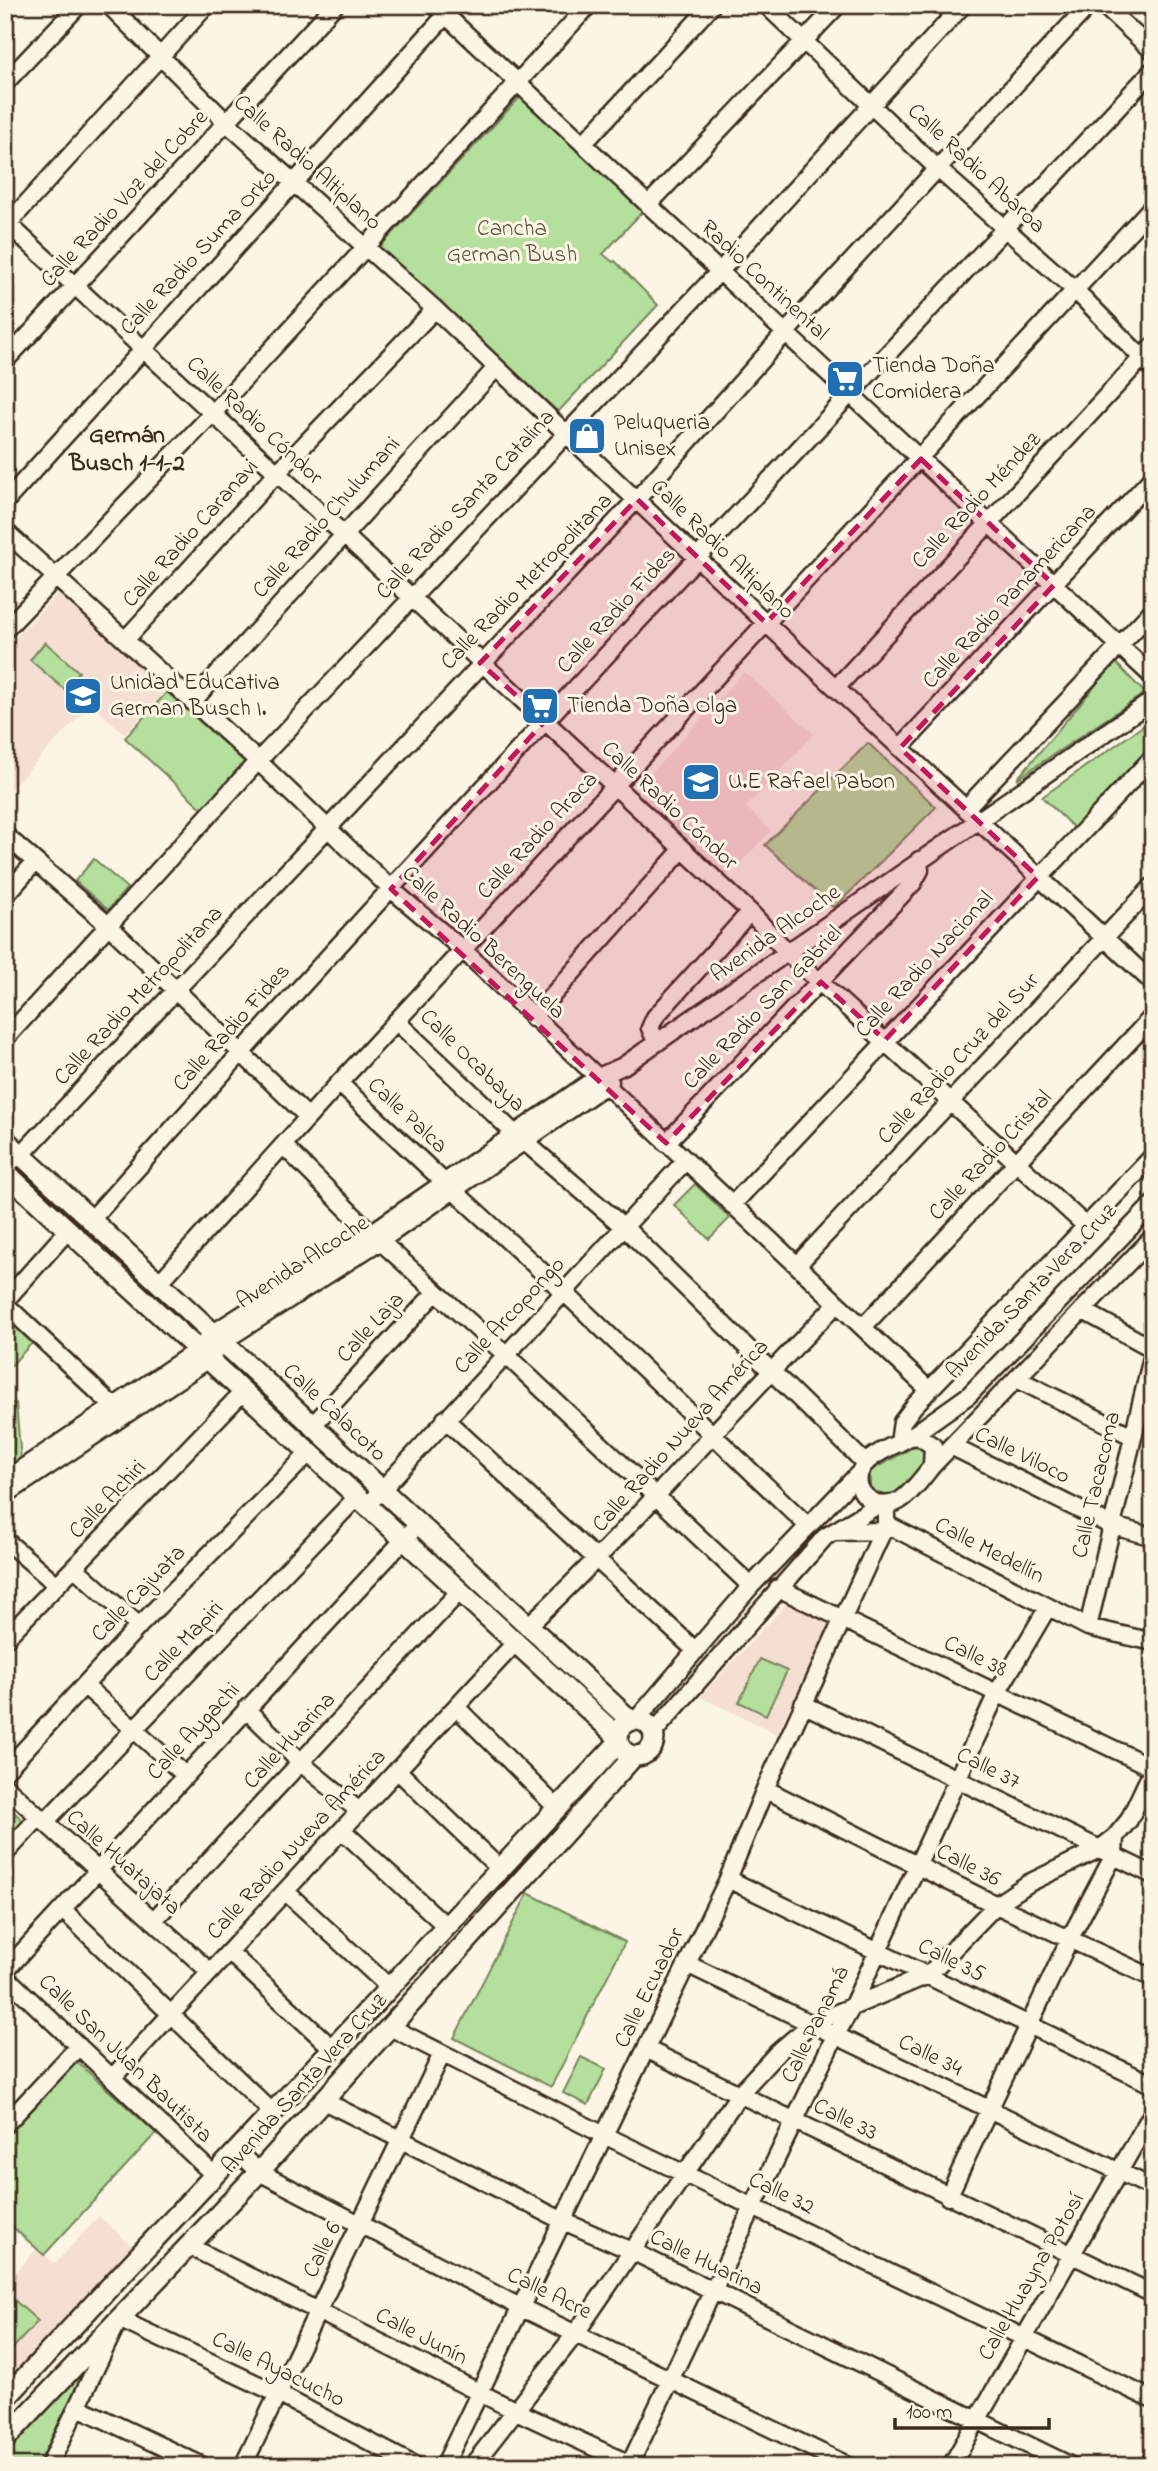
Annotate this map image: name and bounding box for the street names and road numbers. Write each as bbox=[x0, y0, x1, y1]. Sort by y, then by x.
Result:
street label: Calle Radio Altiplano bbox=[225, 87, 389, 239]
street label: Calle Radio Abaroa bbox=[899, 96, 1053, 242]
street label: Calle Radio Voz del Cobre bbox=[33, 102, 217, 296]
street label: Calle Radio Suma Orko bbox=[113, 162, 285, 344]
street label: Radio Continental bbox=[693, 213, 835, 349]
street label: Calle Radio Cóndor bbox=[178, 349, 330, 494]
street label: Calle Radio Santa Catalina bbox=[369, 402, 563, 608]
street label: Calle Radio Méndez bbox=[905, 425, 1050, 577]
street label: Calle Radio Chulumani bbox=[245, 430, 409, 606]
street label: Calle Radio Caranavi bbox=[115, 452, 267, 616]
street label: Calle Radio Altiplano bbox=[642, 472, 802, 628]
street label: Calle Radio Metropolitana bbox=[433, 486, 621, 678]
street label: Calle Radio Panamericana bbox=[915, 497, 1105, 697]
street label: Calle Radio Fides bbox=[549, 540, 685, 682]
street label: Calle Radio Cóndor bbox=[593, 734, 745, 879]
street label: Calle Radio Araca bbox=[470, 764, 606, 908]
street label: Calle Radio Berenguela bbox=[393, 858, 572, 1029]
street label: Avenida Alcoche bbox=[704, 876, 848, 991]
street label: Calle Radio Nacional bbox=[848, 884, 1002, 1046]
street label: Calle Radio Metropolitana bbox=[47, 899, 231, 1093]
street label: Calle Radio San Gabriel bbox=[676, 918, 850, 1098]
street label: Calle Radio Fides bbox=[165, 956, 299, 1100]
street label: Calle Radio Cruz del Sur bbox=[870, 965, 1048, 1152]
street label: Calle Ocabaya bbox=[410, 1002, 533, 1122]
street label: Calle Palca bbox=[359, 1070, 455, 1162]
street label: Calle Radio Cristal bbox=[922, 1083, 1060, 1229]
street label: Avenida Santa Vera Cruz bbox=[939, 1196, 1125, 1388]
street label: Avenida Alcoche bbox=[230, 1207, 376, 1318]
street label: Calle Arcopongo bbox=[447, 1250, 574, 1383]
street label: Calle Laja bbox=[329, 1285, 413, 1371]
street label: Calle Radio Nueva América bbox=[585, 1332, 777, 1540]
street label: Calle Calacoto bbox=[274, 1356, 394, 1470]
street label: Calle Tacacoma bbox=[1064, 1408, 1130, 1562]
street label: Calle Viloco bbox=[969, 1419, 1076, 1493]
street label: Calle Achiri bbox=[62, 1453, 154, 1547]
street label: Calle Medellín bbox=[928, 1509, 1050, 1593]
street label: Calle Cajuata bbox=[84, 1538, 194, 1650]
street label: Calle Mapiri bbox=[136, 1593, 232, 1691]
street label: Calle 38 bbox=[938, 1627, 1012, 1687]
street label: Calle Aygachi bbox=[140, 1675, 250, 1790]
street label: Calle Huarina bbox=[236, 1685, 344, 1797]
street label: Calle 37 bbox=[950, 1739, 1026, 1799]
street label: Calle Radio Nueva América bbox=[199, 1742, 395, 1948]
street label: Calle Huatajata bbox=[58, 1802, 188, 1924]
street label: Calle 36 bbox=[930, 1836, 1006, 1896]
street label: Calle Ecuador bbox=[607, 1921, 694, 2054]
street label: Calle 35 bbox=[912, 1931, 990, 1991]
street label: Calle Panamá bbox=[773, 1961, 859, 2089]
street label: Calle San Juan Bautista bbox=[30, 1967, 220, 2151]
street label: Avenida Santa Vera Cruz bbox=[214, 1986, 396, 2182]
street label: Calle 34 bbox=[892, 2026, 968, 2086]
street label: Calle 33 bbox=[807, 2090, 883, 2150]
street label: Calle 32 bbox=[742, 2164, 820, 2224]
street label: Calle Huayna Potosí bbox=[970, 2187, 1095, 2368]
street label: Calle 6 bbox=[295, 2216, 351, 2284]
street label: Calle Huarina bbox=[644, 2221, 768, 2305]
street label: Calle Acre bbox=[501, 2259, 598, 2329]
street label: Calle Junín bbox=[369, 2300, 473, 2374]
street label: Calle Ayacucho bbox=[205, 2323, 350, 2418]

